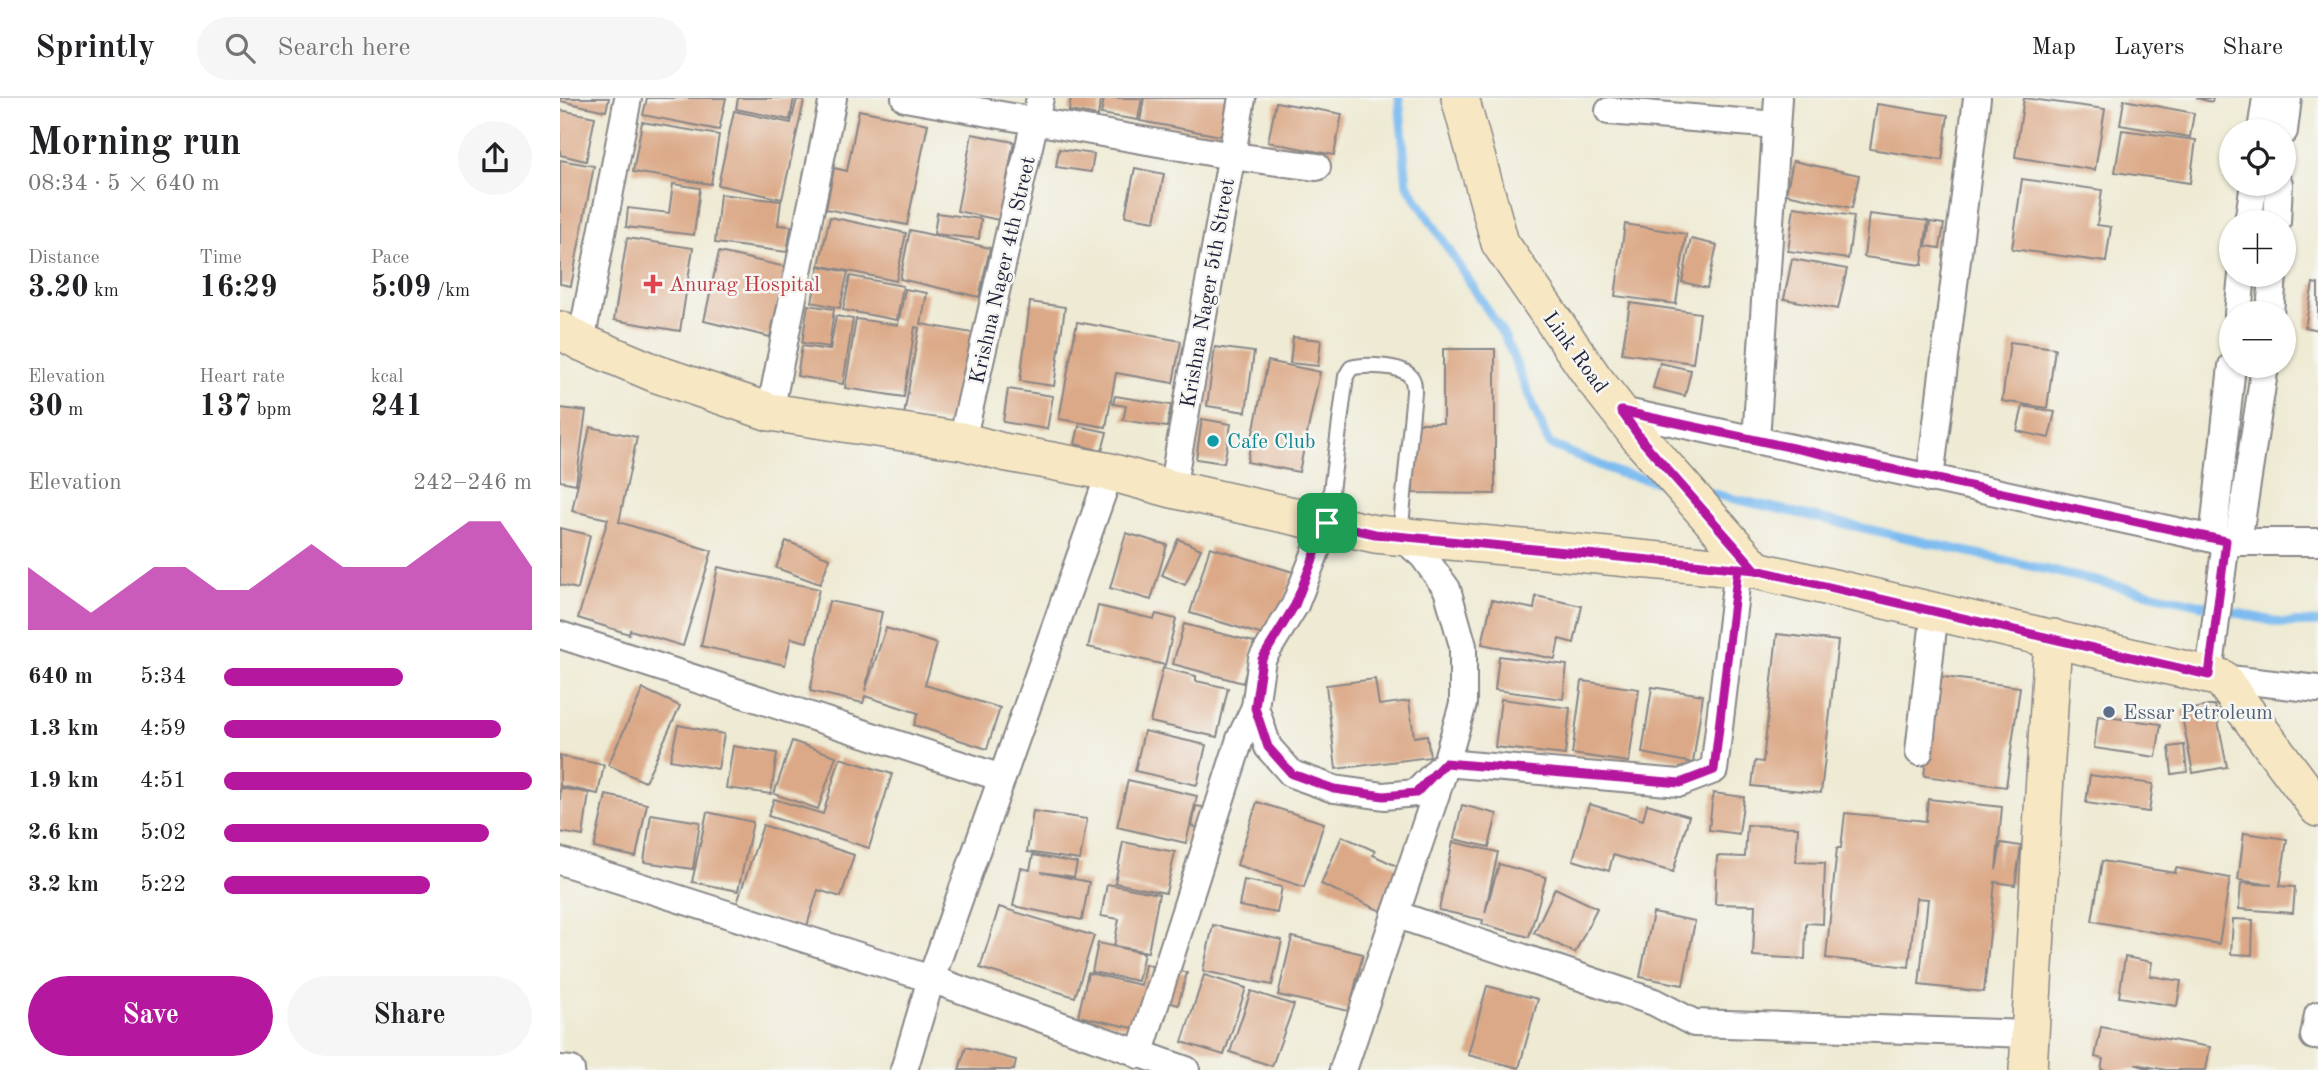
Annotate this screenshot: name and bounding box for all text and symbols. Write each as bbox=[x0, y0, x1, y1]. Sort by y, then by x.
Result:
search box bbox=[197, 17, 687, 80]
icon: search bbox=[221, 29, 259, 67]
text: Sprintly bbox=[35, 32, 155, 65]
text: Search here bbox=[277, 35, 410, 61]
text: Map bbox=[2032, 36, 2076, 60]
text: Layers bbox=[2114, 36, 2184, 60]
text: Share bbox=[2222, 36, 2283, 60]
map controls bbox=[2219, 119, 2296, 378]
button: locate bbox=[2219, 119, 2296, 196]
button: share bbox=[458, 121, 532, 195]
text: Morning run bbox=[28, 125, 241, 163]
street label: Krishna Nager 4th Street bbox=[967, 155, 1040, 386]
text: 08:34 · 5 × 640 m bbox=[28, 172, 220, 195]
street label: Krishna Nager 5th Street bbox=[1178, 177, 1239, 410]
button: + bbox=[2219, 210, 2296, 287]
text: Distance bbox=[28, 249, 100, 268]
text: Time bbox=[199, 249, 242, 268]
text: Pace bbox=[371, 249, 409, 268]
text: 3.20 bbox=[28, 273, 89, 303]
text: 16:29 bbox=[199, 273, 277, 303]
text: 5:09 bbox=[371, 273, 431, 303]
marker: Anurag Hospital bbox=[643, 274, 663, 294]
place label: Anurag Hospital bbox=[669, 275, 820, 296]
text: km bbox=[89, 282, 119, 301]
text: /km bbox=[431, 282, 470, 301]
button: − bbox=[2219, 301, 2296, 378]
street label: Link Road bbox=[1538, 308, 1611, 397]
text: Elevation bbox=[28, 368, 105, 387]
text: Heart rate bbox=[199, 368, 285, 387]
text: kcal bbox=[371, 368, 403, 387]
text: 30 bbox=[28, 392, 63, 422]
text: 137 bbox=[199, 392, 252, 422]
text: 241 bbox=[371, 392, 423, 422]
text: m bbox=[63, 401, 83, 420]
text: bpm bbox=[252, 401, 292, 420]
place label: Cafe Club bbox=[1227, 432, 1316, 453]
marker: Cafe Club bbox=[1205, 433, 1221, 449]
text: Elevation bbox=[28, 471, 122, 494]
text: 242–246 m bbox=[413, 471, 532, 494]
pin bbox=[1297, 493, 1357, 553]
icon: arrive bbox=[1308, 504, 1346, 542]
text: 640 m bbox=[28, 665, 93, 688]
text: 5:34 bbox=[140, 665, 186, 688]
place label: Essar Petroleum bbox=[2123, 703, 2273, 724]
marker: Essar Petroleum bbox=[2101, 704, 2117, 720]
text: 1.3 km bbox=[28, 717, 99, 740]
text: 4:59 bbox=[140, 717, 186, 740]
text: 1.9 km bbox=[28, 769, 99, 792]
text: 4:51 bbox=[140, 769, 186, 792]
text: 2.6 km bbox=[28, 821, 99, 844]
text: 5:02 bbox=[140, 821, 186, 844]
text: 3.2 km bbox=[28, 873, 99, 896]
text: 5:22 bbox=[140, 873, 186, 896]
button: Save bbox=[28, 976, 273, 1056]
button: Share bbox=[287, 976, 532, 1056]

